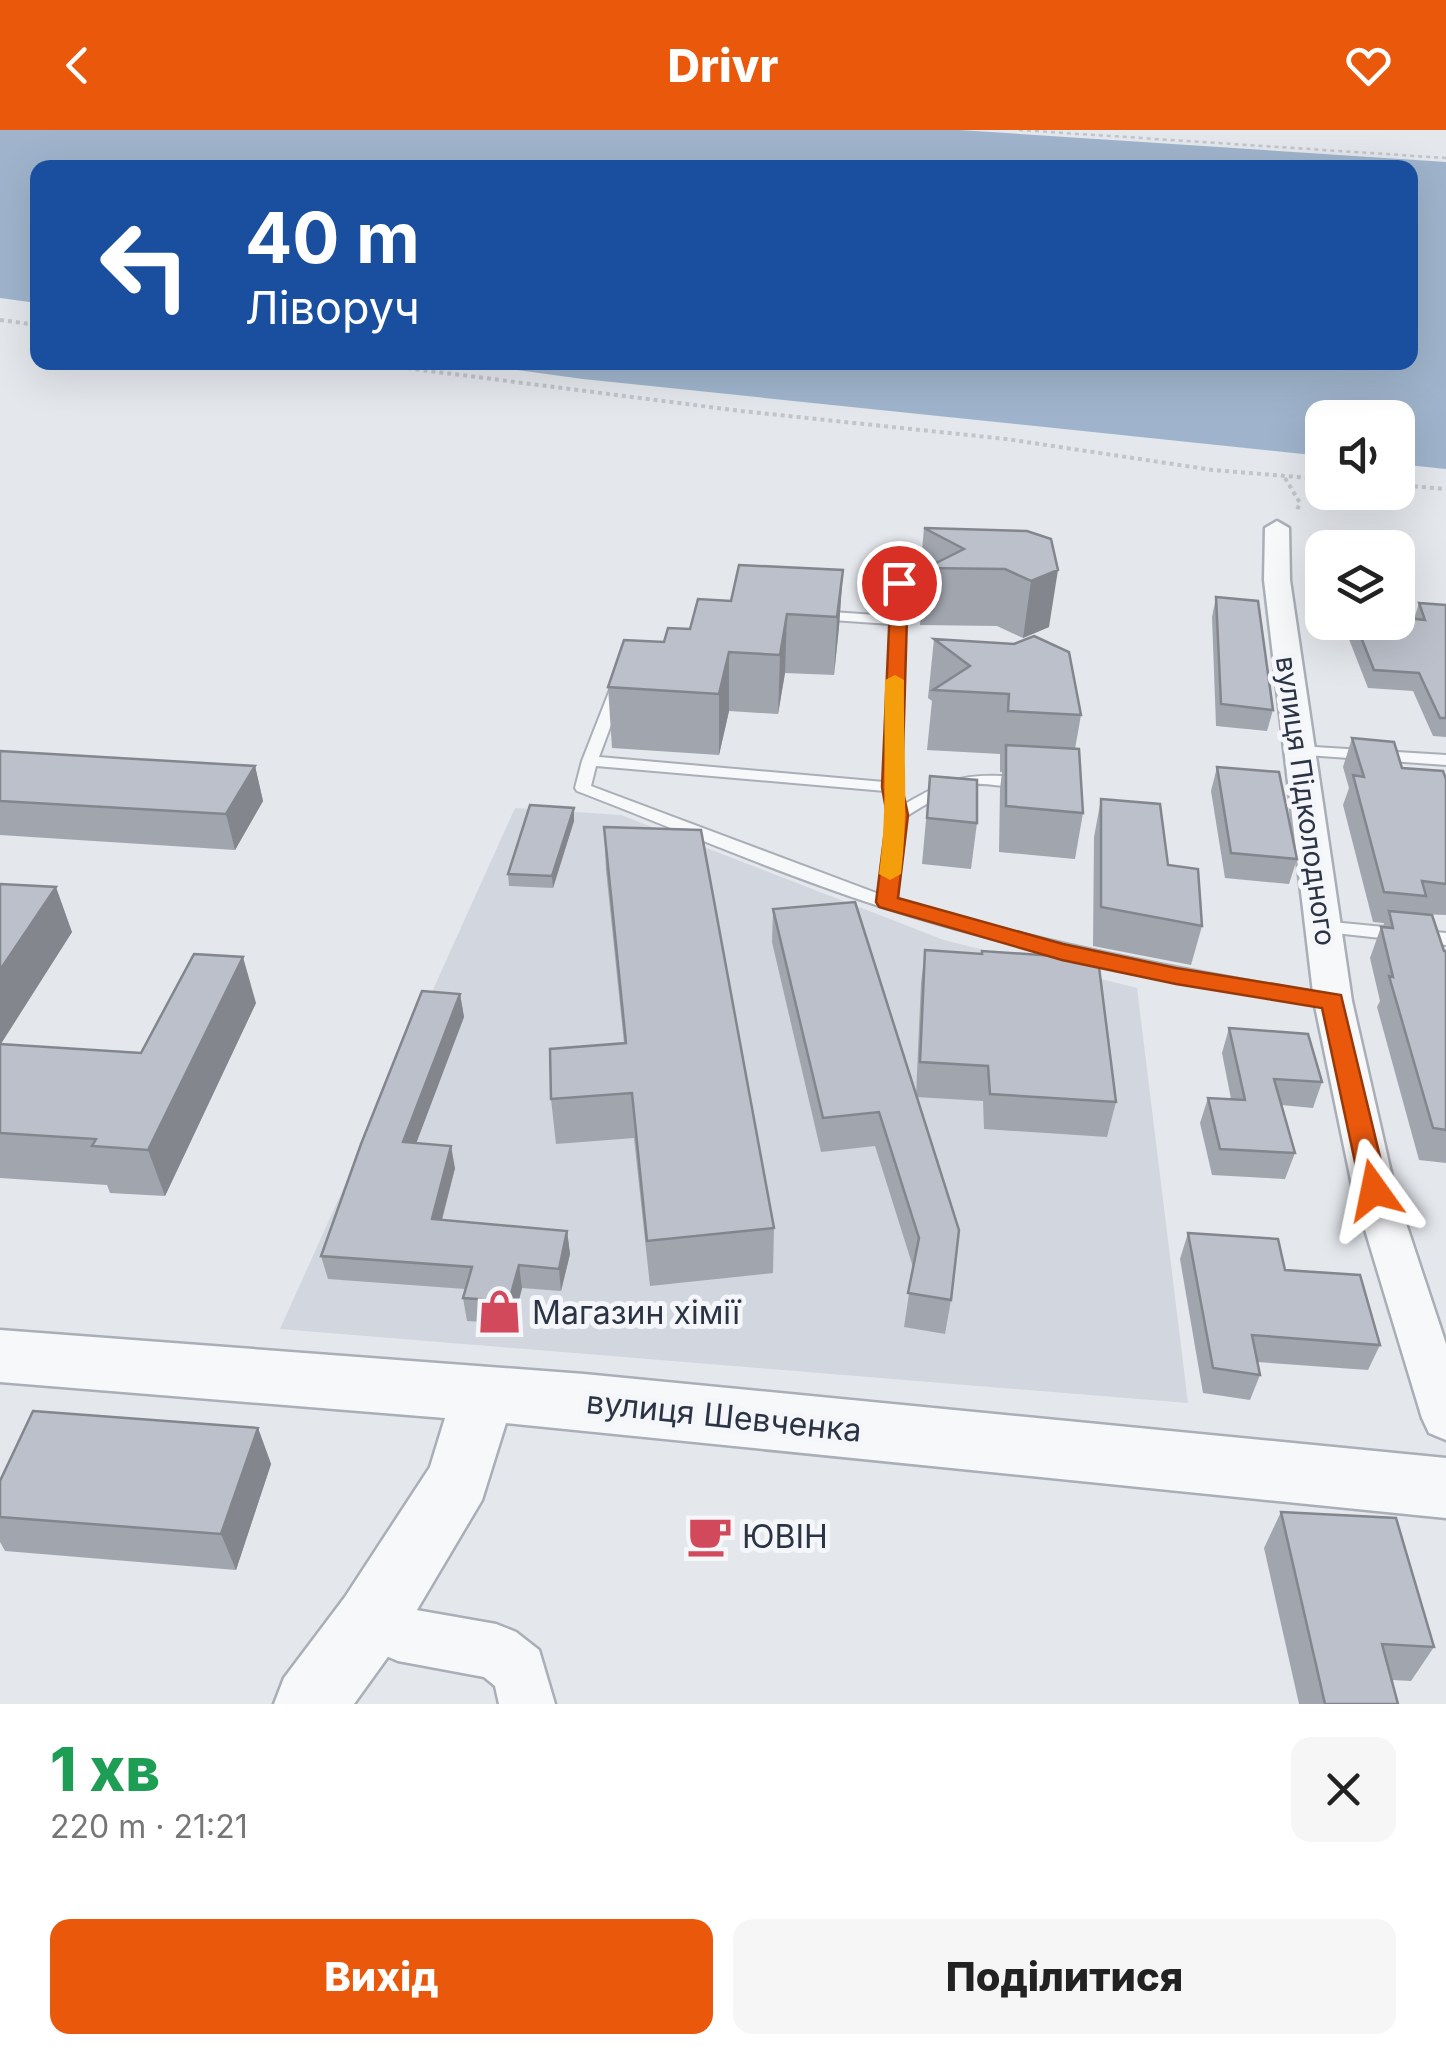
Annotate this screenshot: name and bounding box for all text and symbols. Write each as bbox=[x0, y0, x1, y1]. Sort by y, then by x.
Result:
icon: back bbox=[50, 38, 105, 93]
text: Drivr bbox=[668, 38, 778, 93]
icon: heart bbox=[1341, 38, 1396, 93]
text: 40 m bbox=[245, 195, 420, 280]
icon: left bbox=[80, 200, 210, 330]
text: Ліворуч bbox=[245, 280, 420, 335]
map controls bbox=[1305, 400, 1415, 640]
button: sound bbox=[1305, 400, 1415, 510]
button: layers bbox=[1305, 530, 1415, 640]
pin bbox=[857, 541, 942, 626]
icon: arrive bbox=[872, 556, 927, 611]
street label: вулиця Підколодного bbox=[1269, 654, 1343, 948]
position arrow bbox=[1322, 1138, 1426, 1242]
shop icon: Магазин хімії bbox=[475, 1288, 523, 1336]
place label: Магазин хімії bbox=[532, 1293, 742, 1332]
street label: вулиця Шевченка bbox=[584, 1382, 864, 1450]
cafe icon: ЮВІН bbox=[685, 1512, 733, 1560]
place label: ЮВІН bbox=[742, 1517, 828, 1556]
text: 1 хв bbox=[50, 1733, 160, 1805]
button: close bbox=[1291, 1737, 1396, 1842]
text: 220 m · 21:21 bbox=[50, 1807, 248, 1846]
button: Вихід bbox=[50, 1919, 713, 2034]
button: Поділитися bbox=[733, 1919, 1396, 2034]

